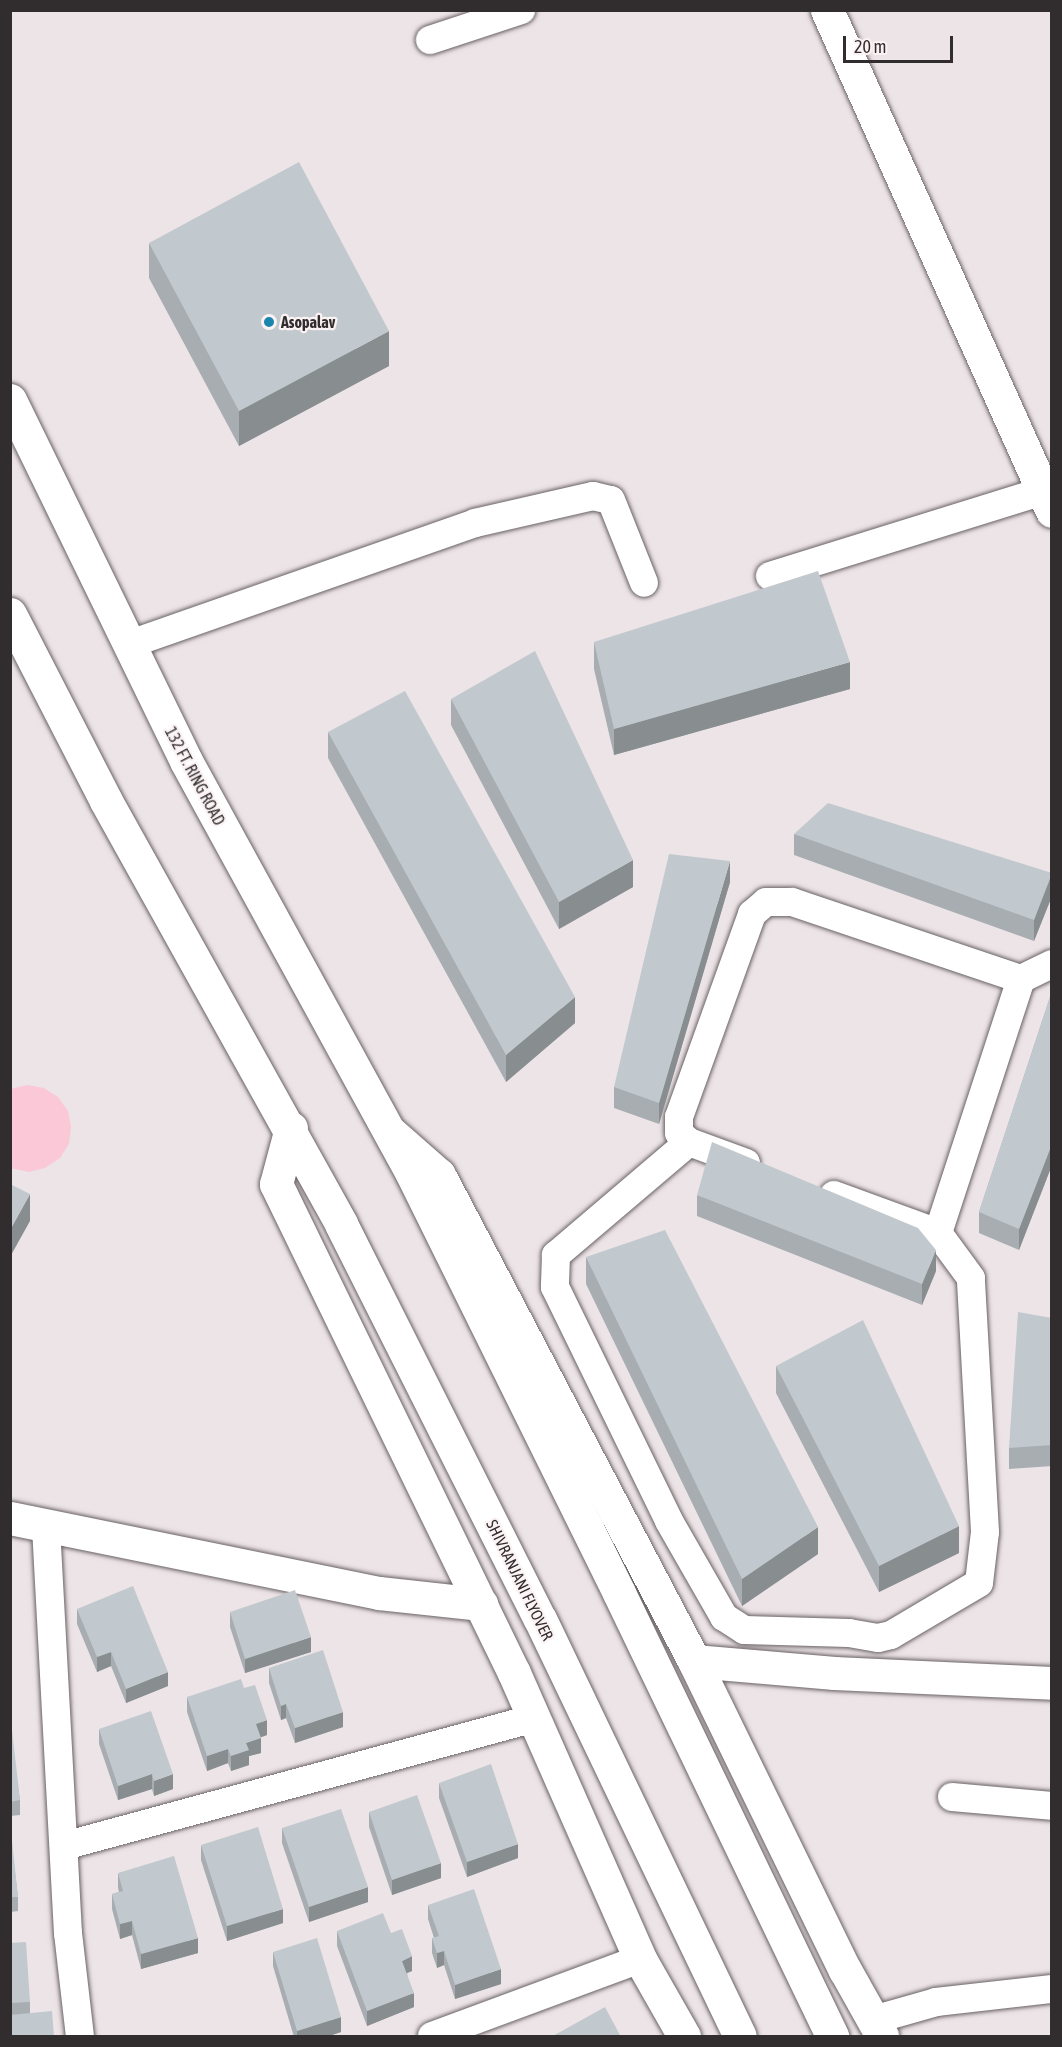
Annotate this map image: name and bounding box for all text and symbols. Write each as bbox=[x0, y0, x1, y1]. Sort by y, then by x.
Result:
scale bar bbox=[846, 24, 956, 62]
text: 20 m bbox=[854, 36, 886, 57]
place label: Asopalav bbox=[281, 312, 335, 332]
marker: Asopalav bbox=[262, 315, 276, 329]
street label: 132 FT. RING ROAD bbox=[161, 724, 229, 828]
street label: SHIVRANJANI FLYOVER bbox=[482, 1517, 558, 1643]

